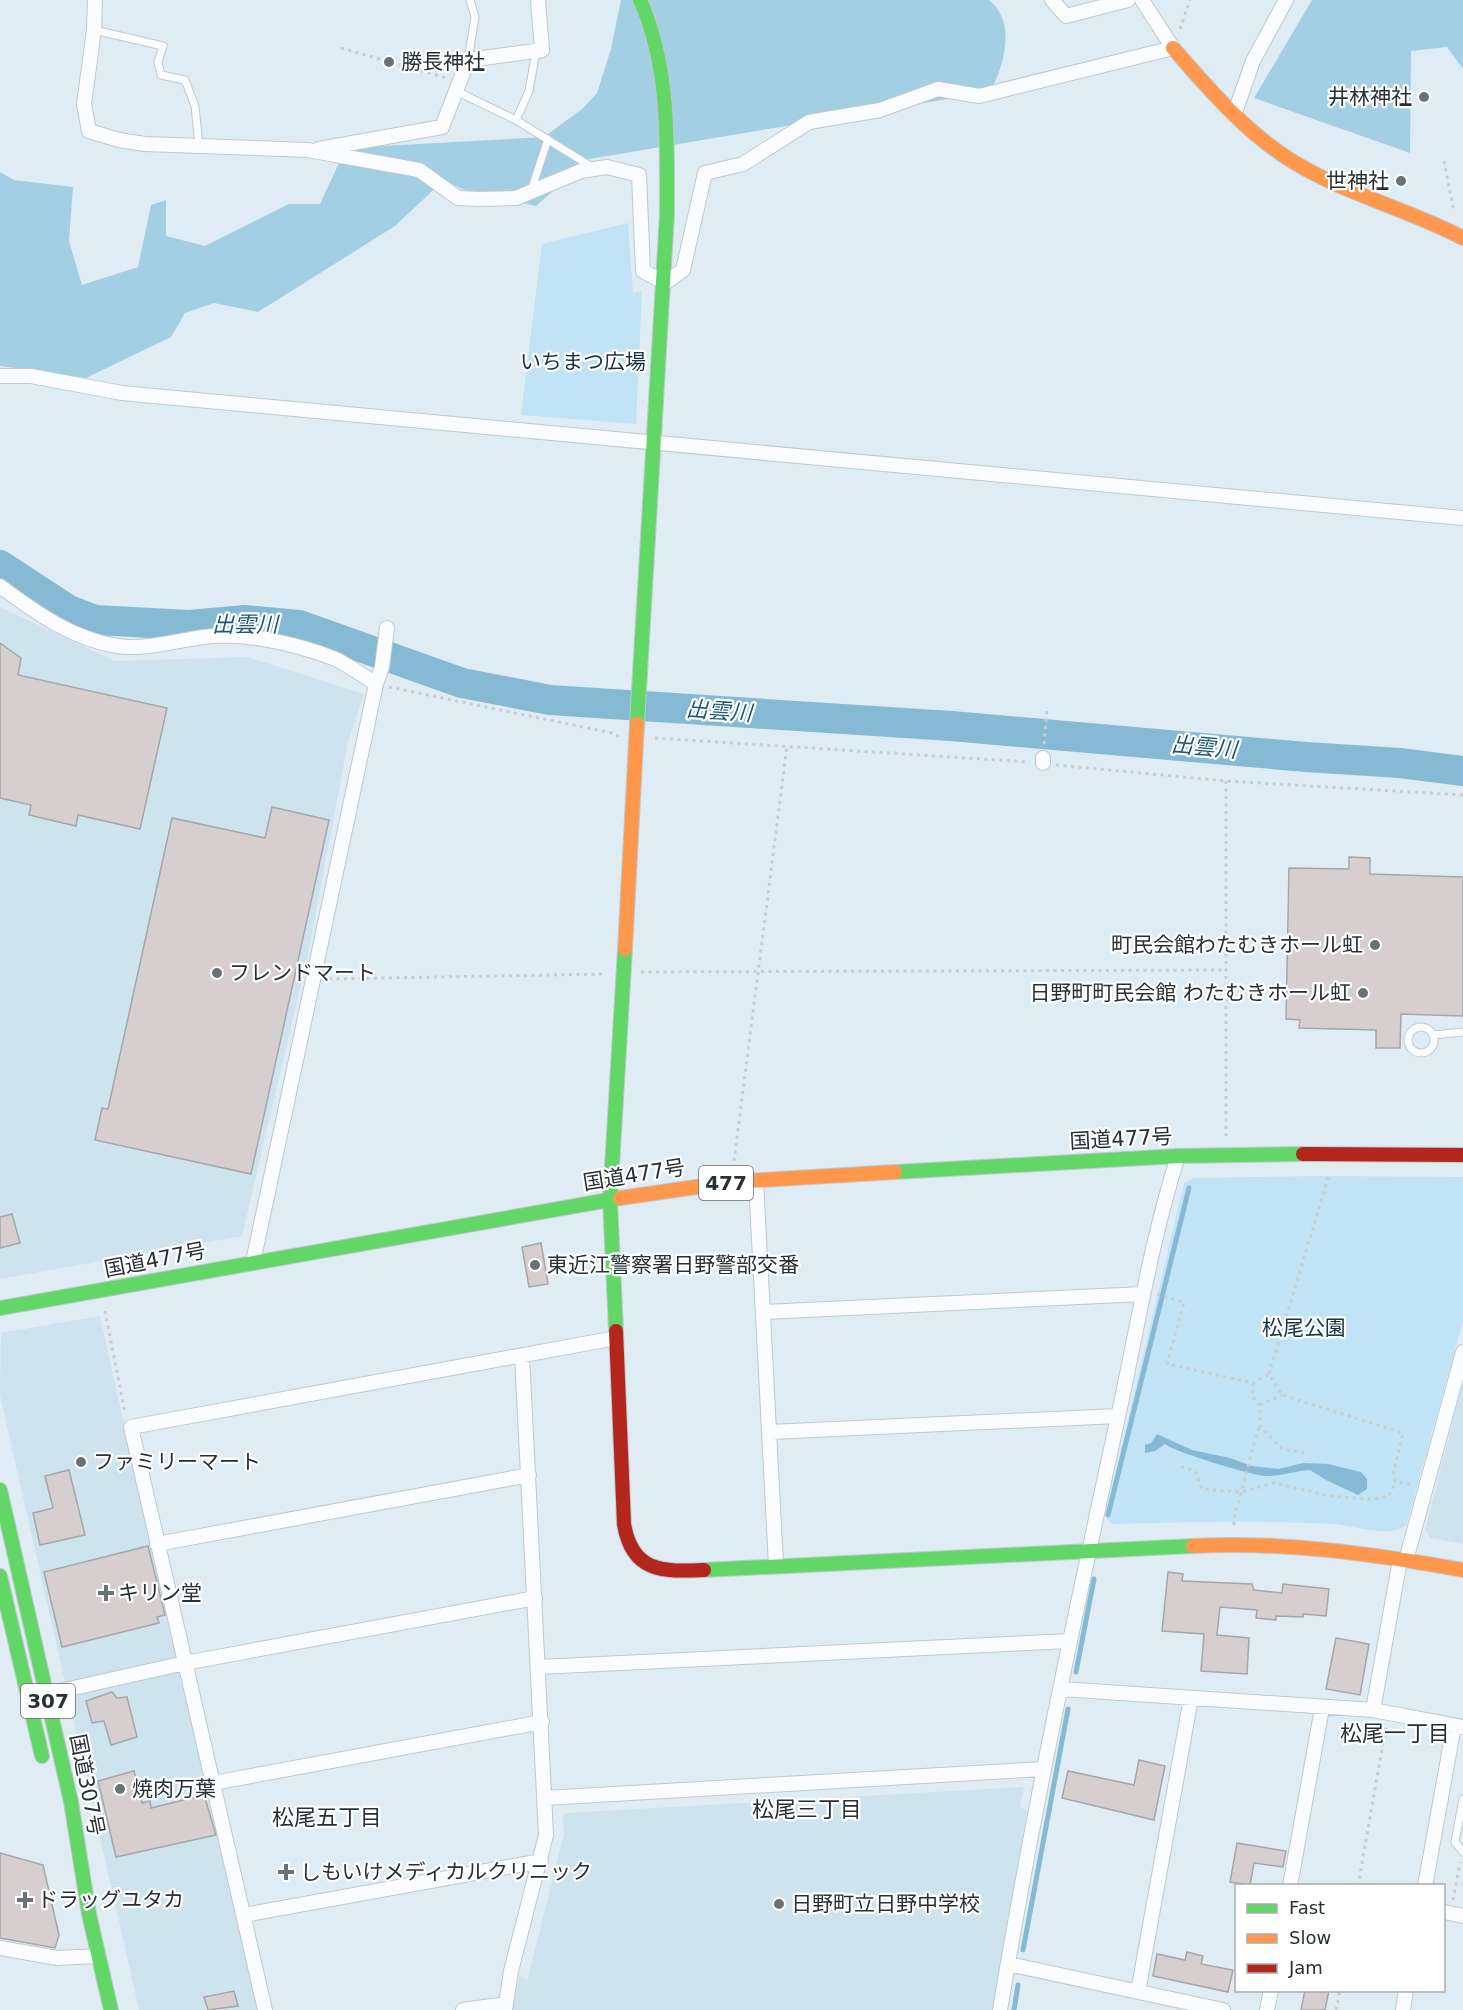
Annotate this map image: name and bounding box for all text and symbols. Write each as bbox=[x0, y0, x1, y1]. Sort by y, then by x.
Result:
place label: 勝長神社 bbox=[401, 50, 485, 74]
marker: 勝長神社 bbox=[382, 55, 396, 69]
place label: 井林神社 bbox=[1328, 85, 1412, 109]
marker: 井林神社 bbox=[1417, 90, 1431, 104]
place label: 世神社 bbox=[1326, 169, 1389, 193]
marker: 世神社 bbox=[1394, 174, 1408, 188]
park label: いちまつ広場 bbox=[520, 350, 646, 374]
water label: 出雲川 bbox=[212, 612, 280, 637]
water label: 出雲川 bbox=[685, 696, 755, 726]
water label: 出雲川 bbox=[1170, 732, 1240, 763]
place label: 町民会館わたむきホール虹 bbox=[1111, 933, 1363, 957]
marker: 町民会館わたむきホール虹 bbox=[1368, 938, 1382, 952]
place label: フレンドマート bbox=[229, 961, 376, 985]
marker: フレンドマート bbox=[210, 966, 224, 980]
place label: 日野町町民会館 わたむきホール虹 bbox=[1029, 981, 1351, 1005]
marker: 日野町町民会館 わたむきホール虹 bbox=[1356, 986, 1370, 1000]
street label: 国道477号 bbox=[1069, 1124, 1173, 1154]
street label: 国道477号 bbox=[581, 1155, 687, 1195]
road number: 477 bbox=[699, 1166, 753, 1200]
street label: 国道477号 bbox=[102, 1238, 208, 1282]
place label: 東近江警察署日野警部交番 bbox=[547, 1253, 799, 1277]
marker: 東近江警察署日野警部交番 bbox=[528, 1258, 542, 1272]
park label: 松尾公園 bbox=[1262, 1316, 1346, 1340]
place label: ファミリーマート bbox=[93, 1450, 261, 1474]
marker: ファミリーマート bbox=[74, 1455, 88, 1469]
place label: キリン堂 bbox=[118, 1581, 202, 1605]
marker: キリン堂 bbox=[99, 1586, 113, 1600]
road number: 307 bbox=[21, 1684, 75, 1718]
district label: 松尾一丁目 bbox=[1340, 1721, 1450, 1746]
street label: 国道307号 bbox=[65, 1732, 109, 1838]
place label: 焼肉万葉 bbox=[132, 1777, 216, 1801]
marker: 焼肉万葉 bbox=[113, 1782, 127, 1796]
district label: 松尾三丁目 bbox=[752, 1797, 862, 1822]
district label: 松尾五丁目 bbox=[272, 1805, 382, 1830]
place label: しもいけメディカルクリニック bbox=[300, 1860, 592, 1884]
marker: しもいけメディカルクリニック bbox=[277, 1863, 295, 1881]
legend bbox=[1235, 1884, 1445, 1992]
place label: ドラッグユタカ bbox=[37, 1888, 184, 1912]
place label: 日野町立日野中学校 bbox=[791, 1892, 980, 1916]
marker: ドラッグユタカ bbox=[18, 1893, 32, 1907]
marker: 日野町立日野中学校 bbox=[772, 1897, 786, 1911]
text: Fast bbox=[1289, 1897, 1325, 1918]
text: Slow bbox=[1289, 1927, 1331, 1948]
text: Jam bbox=[1288, 1957, 1323, 1978]

